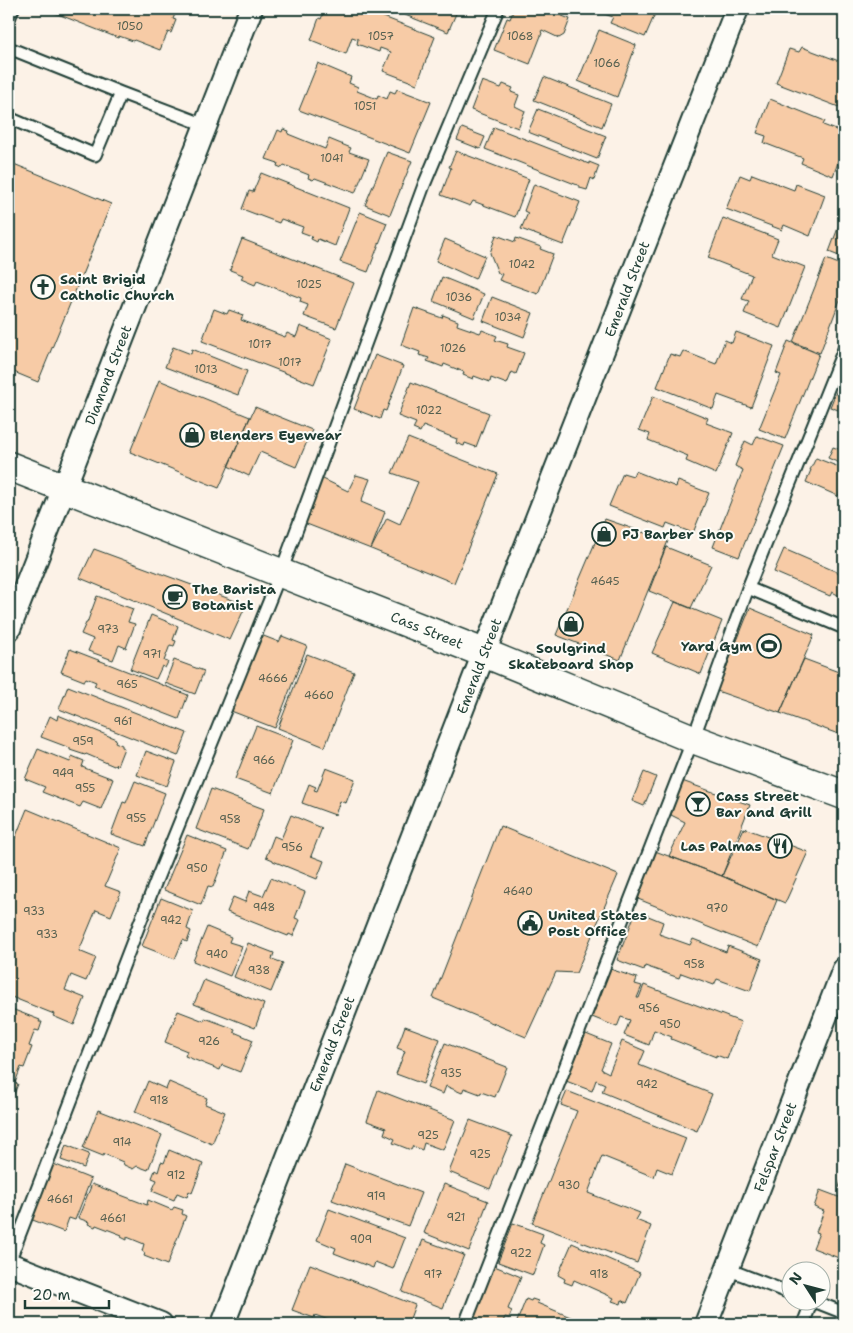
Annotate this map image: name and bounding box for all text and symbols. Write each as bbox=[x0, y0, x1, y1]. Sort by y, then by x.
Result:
house number: 1050 bbox=[117, 19, 143, 34]
house number: 1057 bbox=[368, 29, 394, 44]
house number: 1068 bbox=[507, 29, 533, 44]
house number: 1066 bbox=[594, 56, 620, 71]
house number: 1051 bbox=[354, 99, 376, 114]
house number: 1041 bbox=[320, 151, 344, 166]
street label: Emerald Street bbox=[600, 239, 654, 339]
house number: 1042 bbox=[509, 257, 535, 272]
place label: Saint Brigid Catholic Church bbox=[60, 270, 174, 304]
church icon: Saint Brigid Catholic Church bbox=[30, 274, 56, 300]
house number: 1025 bbox=[296, 277, 322, 292]
house number: 1036 bbox=[446, 290, 472, 305]
house number: 1034 bbox=[495, 310, 522, 325]
street label: Diamond Street bbox=[81, 323, 135, 427]
house number: 1017 bbox=[248, 337, 272, 352]
house number: 1026 bbox=[440, 341, 466, 356]
house number: 1017 bbox=[278, 355, 302, 370]
house number: 1013 bbox=[194, 362, 218, 377]
house number: 1022 bbox=[416, 403, 442, 418]
shop icon: Blenders Eyewear bbox=[179, 422, 205, 448]
place label: Blenders Eyewear bbox=[210, 426, 342, 444]
shop icon: PJ Barber Shop bbox=[591, 521, 617, 547]
place label: PJ Barber Shop bbox=[622, 525, 733, 543]
house number: 4645 bbox=[591, 574, 620, 589]
place label: The Barista Botanist bbox=[192, 580, 277, 614]
cafe icon: The Barista Botanist bbox=[162, 584, 188, 610]
street label: Cass Street bbox=[388, 607, 466, 653]
shop icon: Soulgrind Skateboard Shop bbox=[558, 611, 584, 637]
street label: Emerald Street bbox=[452, 616, 506, 716]
house number: 973 bbox=[97, 622, 119, 637]
sports icon: Yard Gym bbox=[756, 633, 782, 659]
place label: Yard Gym bbox=[681, 637, 752, 655]
place label: Soulgrind Skateboard Shop bbox=[508, 639, 634, 673]
house number: 971 bbox=[143, 647, 161, 662]
house number: 4666 bbox=[258, 671, 288, 686]
house number: 965 bbox=[116, 677, 138, 692]
house number: 4660 bbox=[304, 688, 334, 703]
house number: 961 bbox=[114, 714, 132, 729]
house number: 959 bbox=[72, 734, 94, 749]
house number: 966 bbox=[253, 753, 275, 768]
house number: 949 bbox=[52, 766, 74, 781]
house number: 955 bbox=[75, 781, 96, 796]
place label: Cass Street Bar and Grill bbox=[716, 787, 812, 821]
bar icon: Cass Street Bar and Grill bbox=[685, 791, 711, 817]
house number: 955 bbox=[126, 811, 147, 826]
house number: 958 bbox=[219, 812, 241, 827]
restaurant icon: Las Palmas bbox=[767, 833, 793, 859]
place label: Las Palmas bbox=[681, 837, 762, 855]
house number: 956 bbox=[281, 840, 303, 855]
house number: 950 bbox=[186, 861, 208, 876]
house number: 4640 bbox=[503, 884, 533, 899]
house number: 948 bbox=[253, 900, 275, 915]
house number: 970 bbox=[706, 901, 728, 916]
house number: 933 bbox=[23, 904, 45, 919]
place label: United States Post Office bbox=[548, 906, 647, 940]
public building icon: United States Post Office bbox=[517, 910, 543, 936]
house number: 942 bbox=[160, 913, 182, 928]
house number: 933 bbox=[36, 927, 58, 942]
house number: 940 bbox=[206, 947, 228, 962]
house number: 958 bbox=[683, 957, 705, 972]
house number: 938 bbox=[248, 963, 270, 978]
street label: Emerald Street bbox=[305, 994, 359, 1094]
house number: 956 bbox=[638, 1001, 660, 1016]
house number: 950 bbox=[659, 1017, 681, 1032]
house number: 926 bbox=[198, 1034, 220, 1049]
house number: 935 bbox=[440, 1066, 462, 1081]
house number: 942 bbox=[636, 1077, 658, 1092]
house number: 918 bbox=[149, 1093, 169, 1108]
street label: Felspar Street bbox=[750, 1099, 800, 1195]
house number: 925 bbox=[417, 1128, 439, 1143]
house number: 914 bbox=[112, 1135, 132, 1150]
house number: 925 bbox=[469, 1147, 491, 1162]
house number: 912 bbox=[166, 1168, 186, 1183]
house number: 930 bbox=[558, 1178, 580, 1193]
house number: 919 bbox=[366, 1189, 386, 1204]
house number: 4661 bbox=[47, 1192, 73, 1207]
house number: 921 bbox=[447, 1210, 465, 1225]
house number: 4661 bbox=[100, 1211, 126, 1226]
house number: 909 bbox=[350, 1232, 372, 1247]
house number: 922 bbox=[510, 1246, 532, 1261]
north arrow bbox=[780, 1260, 830, 1310]
house number: 917 bbox=[423, 1267, 443, 1282]
house number: 918 bbox=[589, 1267, 609, 1282]
text: N bbox=[785, 1269, 806, 1288]
scale bar bbox=[25, 1278, 109, 1310]
text: 20 m bbox=[32, 1285, 71, 1305]

